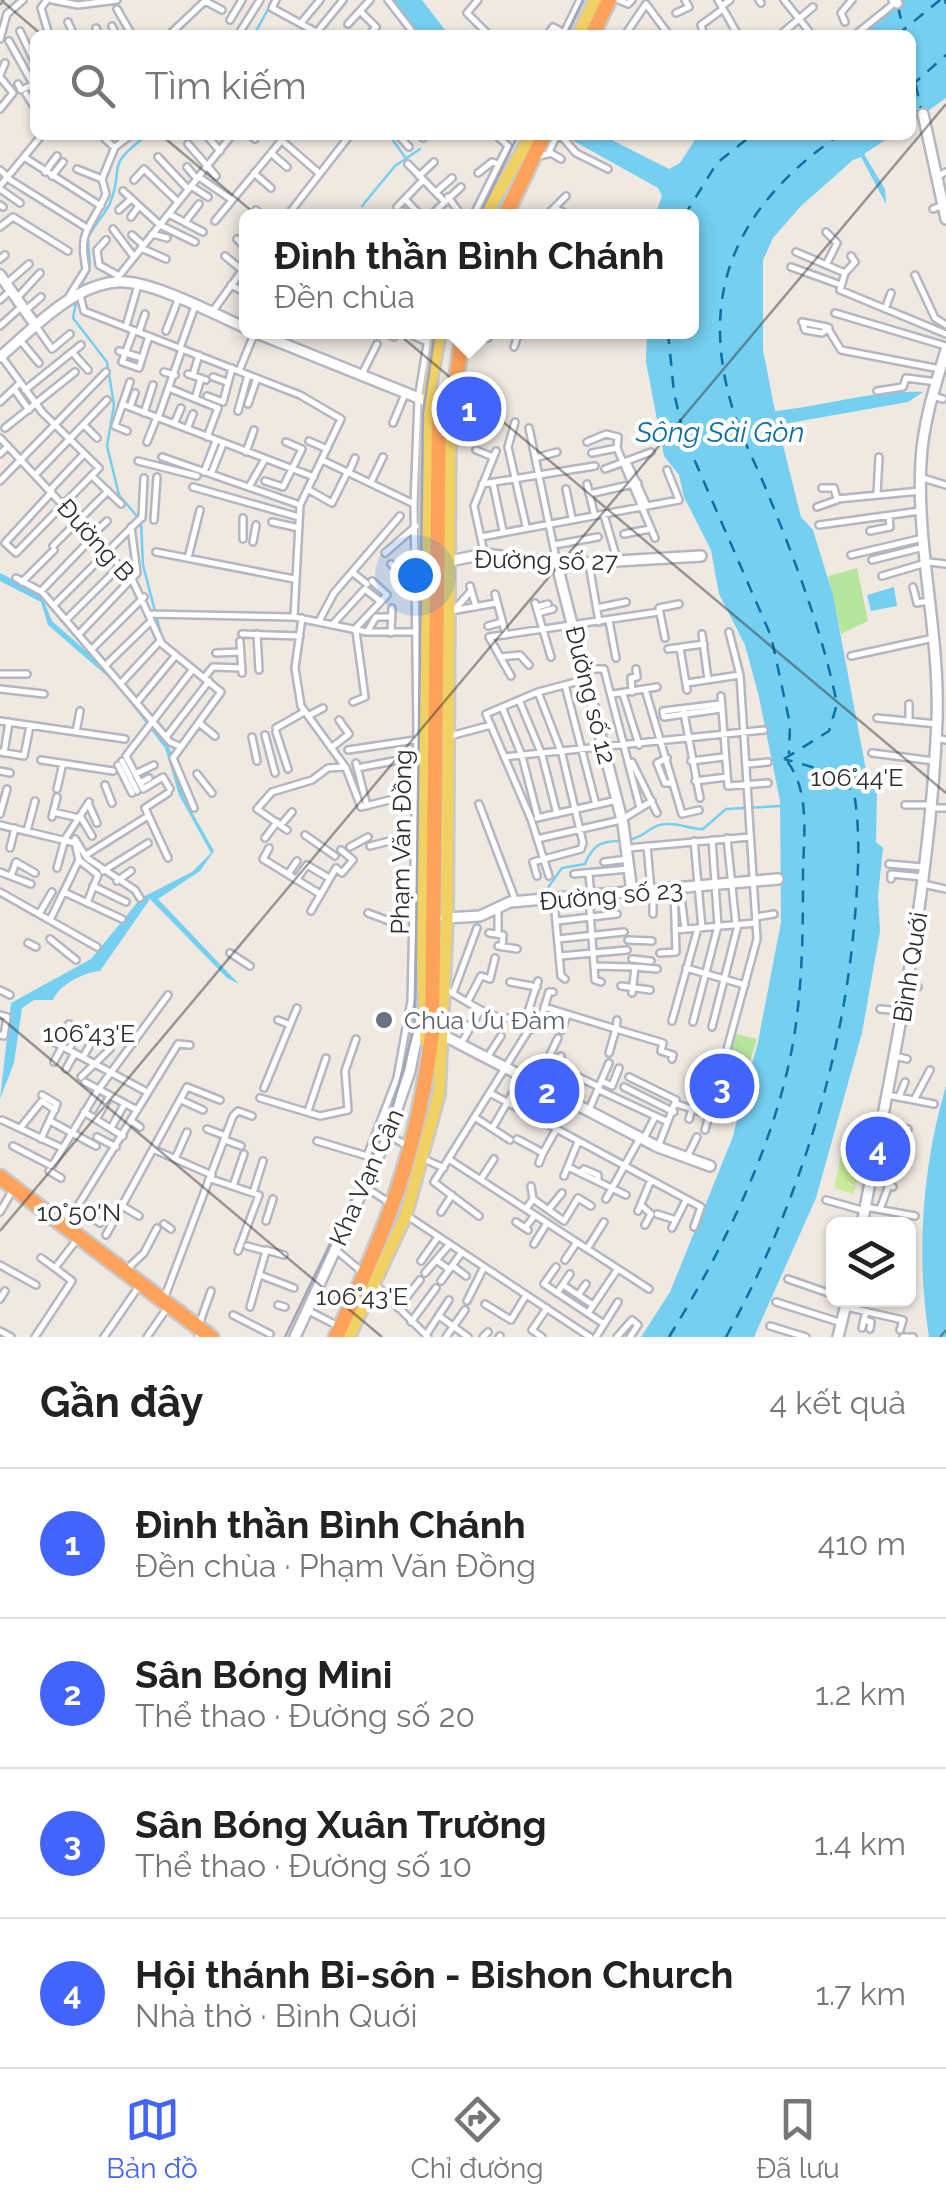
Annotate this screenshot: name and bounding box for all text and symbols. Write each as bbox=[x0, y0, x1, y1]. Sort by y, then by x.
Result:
search box bbox=[30, 30, 916, 140]
icon: search bbox=[65, 58, 120, 113]
text: Tìm kiếm bbox=[145, 63, 307, 108]
popup bbox=[239, 209, 699, 339]
text: Đình thần Bình Chánh bbox=[274, 233, 664, 278]
text: Đền chùa bbox=[274, 278, 415, 315]
pin: 1 bbox=[436, 372, 502, 446]
water label: Sông Sài Gòn bbox=[635, 416, 804, 449]
street label: Đường B bbox=[51, 493, 141, 587]
street label: Đường số 27 bbox=[474, 544, 619, 576]
your location bbox=[390, 550, 441, 601]
street label: Đường số 12 bbox=[559, 623, 623, 767]
street label: Phạm Văn Đồng bbox=[384, 749, 418, 935]
text: 106°44'E bbox=[811, 762, 903, 792]
street label: Đường số 23 bbox=[538, 874, 684, 916]
street label: Bình Quới bbox=[886, 910, 934, 1024]
place label: Chùa Ưu Đàm bbox=[404, 1005, 565, 1035]
marker: Chùa Ưu Đàm bbox=[373, 1009, 395, 1031]
text: 106°43'E bbox=[43, 1018, 135, 1048]
pin: 3 bbox=[690, 1048, 754, 1124]
pin: 2 bbox=[514, 1054, 580, 1128]
street label: Kha Vạn Cân bbox=[322, 1104, 410, 1250]
pin: 4 bbox=[846, 1112, 910, 1186]
text: 10°50'N bbox=[37, 1197, 121, 1227]
map controls bbox=[826, 1217, 916, 1307]
button: layers bbox=[826, 1217, 916, 1307]
text: 106°43'E bbox=[316, 1281, 408, 1311]
text: Gần đây bbox=[40, 1378, 203, 1427]
text: 4 kết quả bbox=[770, 1384, 906, 1421]
text: Đình thần Bình Chánh bbox=[135, 1502, 526, 1547]
text: 1 bbox=[65, 1525, 80, 1562]
text: 410 m bbox=[818, 1525, 906, 1562]
text: Đền chùa · Phạm Văn Đồng bbox=[135, 1547, 536, 1584]
text: Sân Bóng Mini bbox=[135, 1652, 392, 1697]
text: 2 bbox=[63, 1675, 82, 1712]
text: 1.2 km bbox=[815, 1675, 906, 1712]
text: Thể thao · Đường số 20 bbox=[135, 1697, 475, 1734]
text: Sân Bóng Xuân Trường bbox=[135, 1802, 547, 1847]
text: 3 bbox=[64, 1825, 81, 1862]
text: 1.4 km bbox=[814, 1825, 906, 1862]
text: Thể thao · Đường số 10 bbox=[135, 1847, 472, 1884]
text: Hội thánh Bi-sôn - Bishon Church bbox=[135, 1952, 734, 1997]
text: 4 bbox=[63, 1975, 82, 2012]
text: 1.7 km bbox=[815, 1975, 906, 2012]
text: Nhà thờ · Bình Quới bbox=[135, 1997, 418, 2034]
tab: Bản đồ bbox=[106, 2092, 198, 2185]
tab: Chỉ đường bbox=[410, 2092, 544, 2185]
tab: Đã lưu bbox=[756, 2092, 840, 2185]

